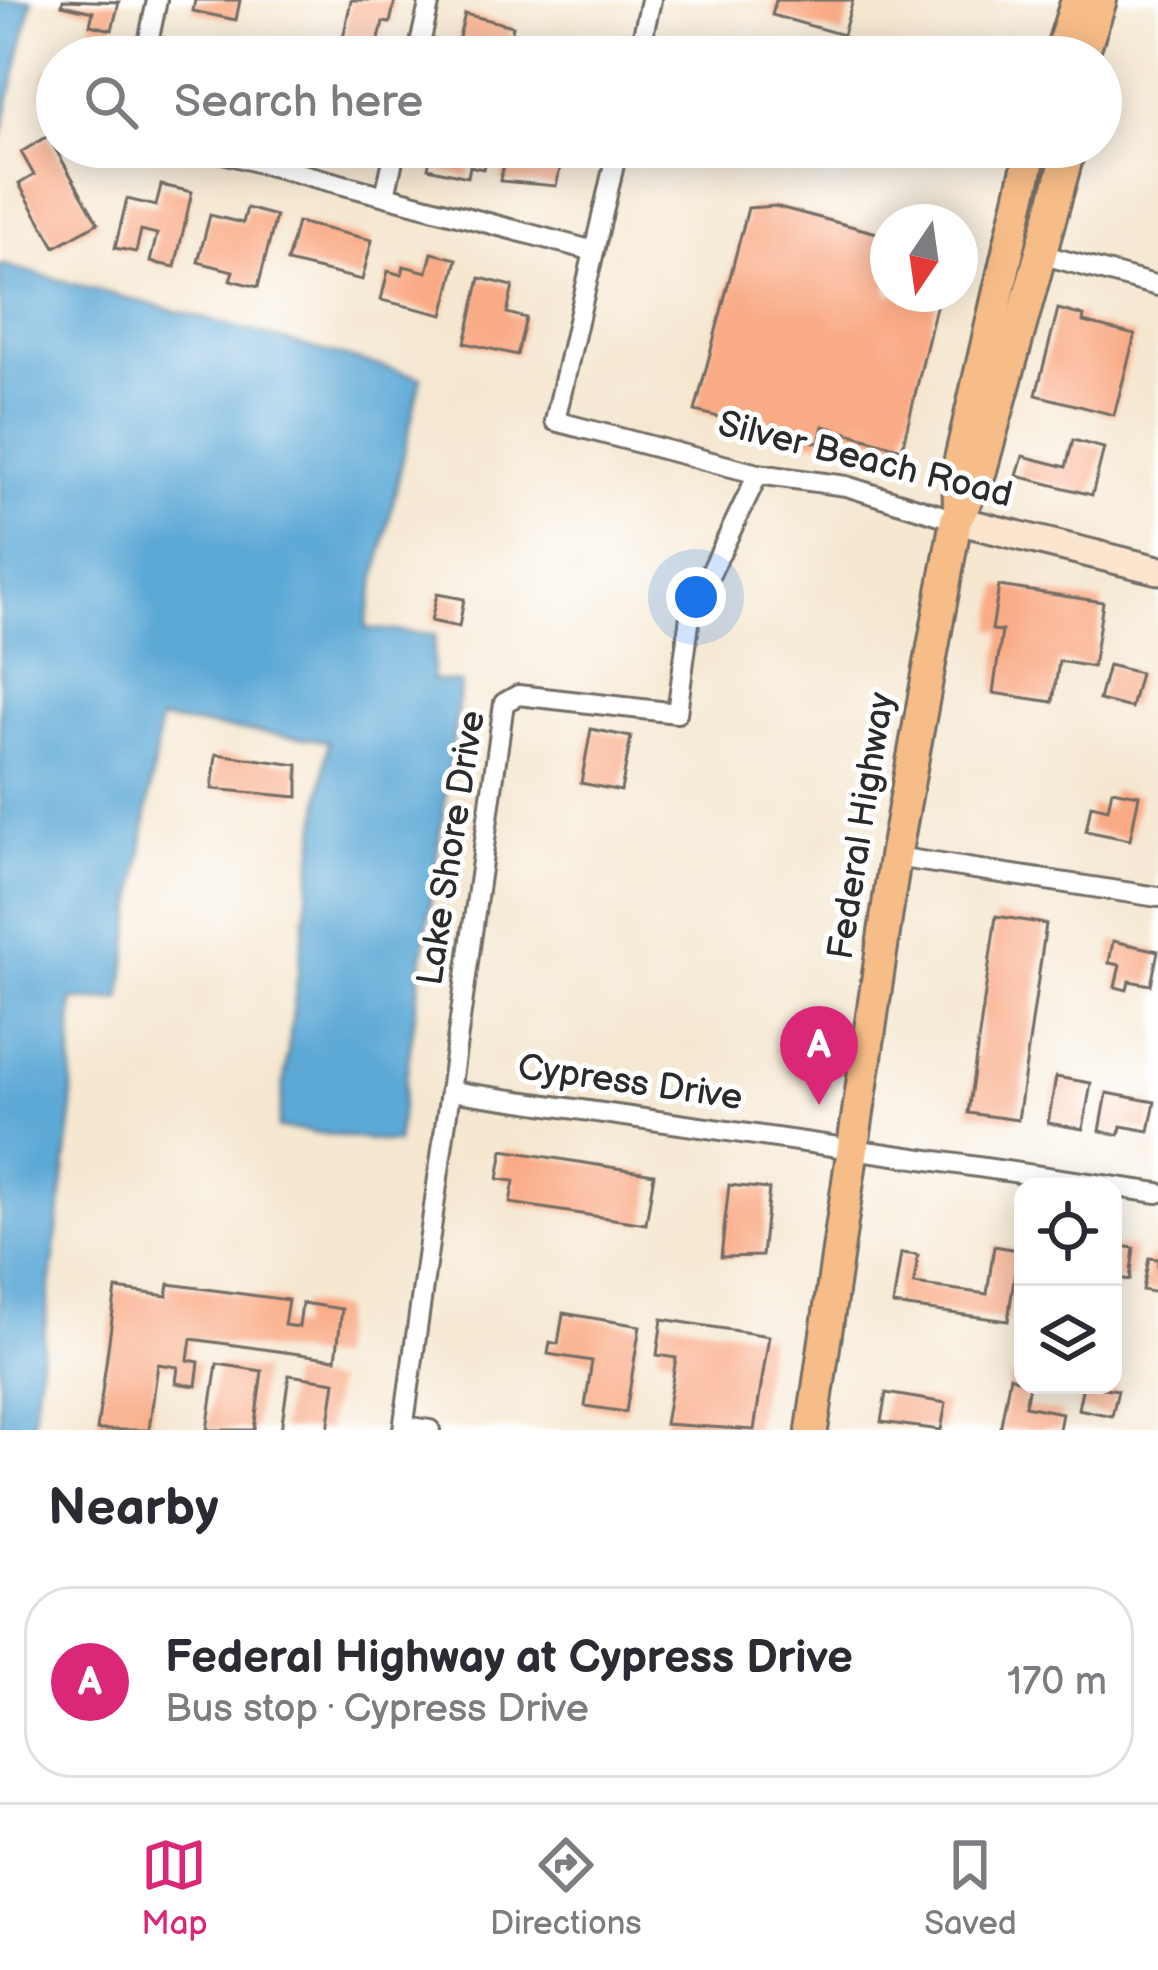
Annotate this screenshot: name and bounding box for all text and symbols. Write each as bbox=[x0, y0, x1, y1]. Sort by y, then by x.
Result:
search box bbox=[36, 36, 1122, 168]
icon: search bbox=[78, 69, 144, 135]
text: Search here bbox=[174, 75, 423, 130]
north arrow bbox=[870, 204, 978, 312]
street label: Silver Beach Road bbox=[714, 403, 1016, 517]
your location bbox=[666, 567, 726, 627]
street label: Federal Highway bbox=[820, 689, 904, 963]
street label: Lake Shore Drive bbox=[409, 708, 495, 988]
pin: A bbox=[780, 1006, 858, 1105]
street label: Cypress Drive bbox=[515, 1046, 745, 1120]
map controls bbox=[1014, 1178, 1122, 1394]
button: locate bbox=[1014, 1178, 1122, 1286]
button: layers bbox=[1014, 1286, 1122, 1394]
text: Nearby bbox=[48, 1478, 219, 1539]
text: Federal Highway at Cypress Drive bbox=[165, 1631, 853, 1686]
text: A bbox=[78, 1659, 102, 1706]
text: 170 m bbox=[1007, 1659, 1107, 1706]
text: Bus stop · Cypress Drive bbox=[165, 1686, 589, 1733]
tab: Map bbox=[141, 1832, 208, 1944]
tab: Directions bbox=[490, 1832, 642, 1944]
tab: Saved bbox=[924, 1832, 1017, 1944]

